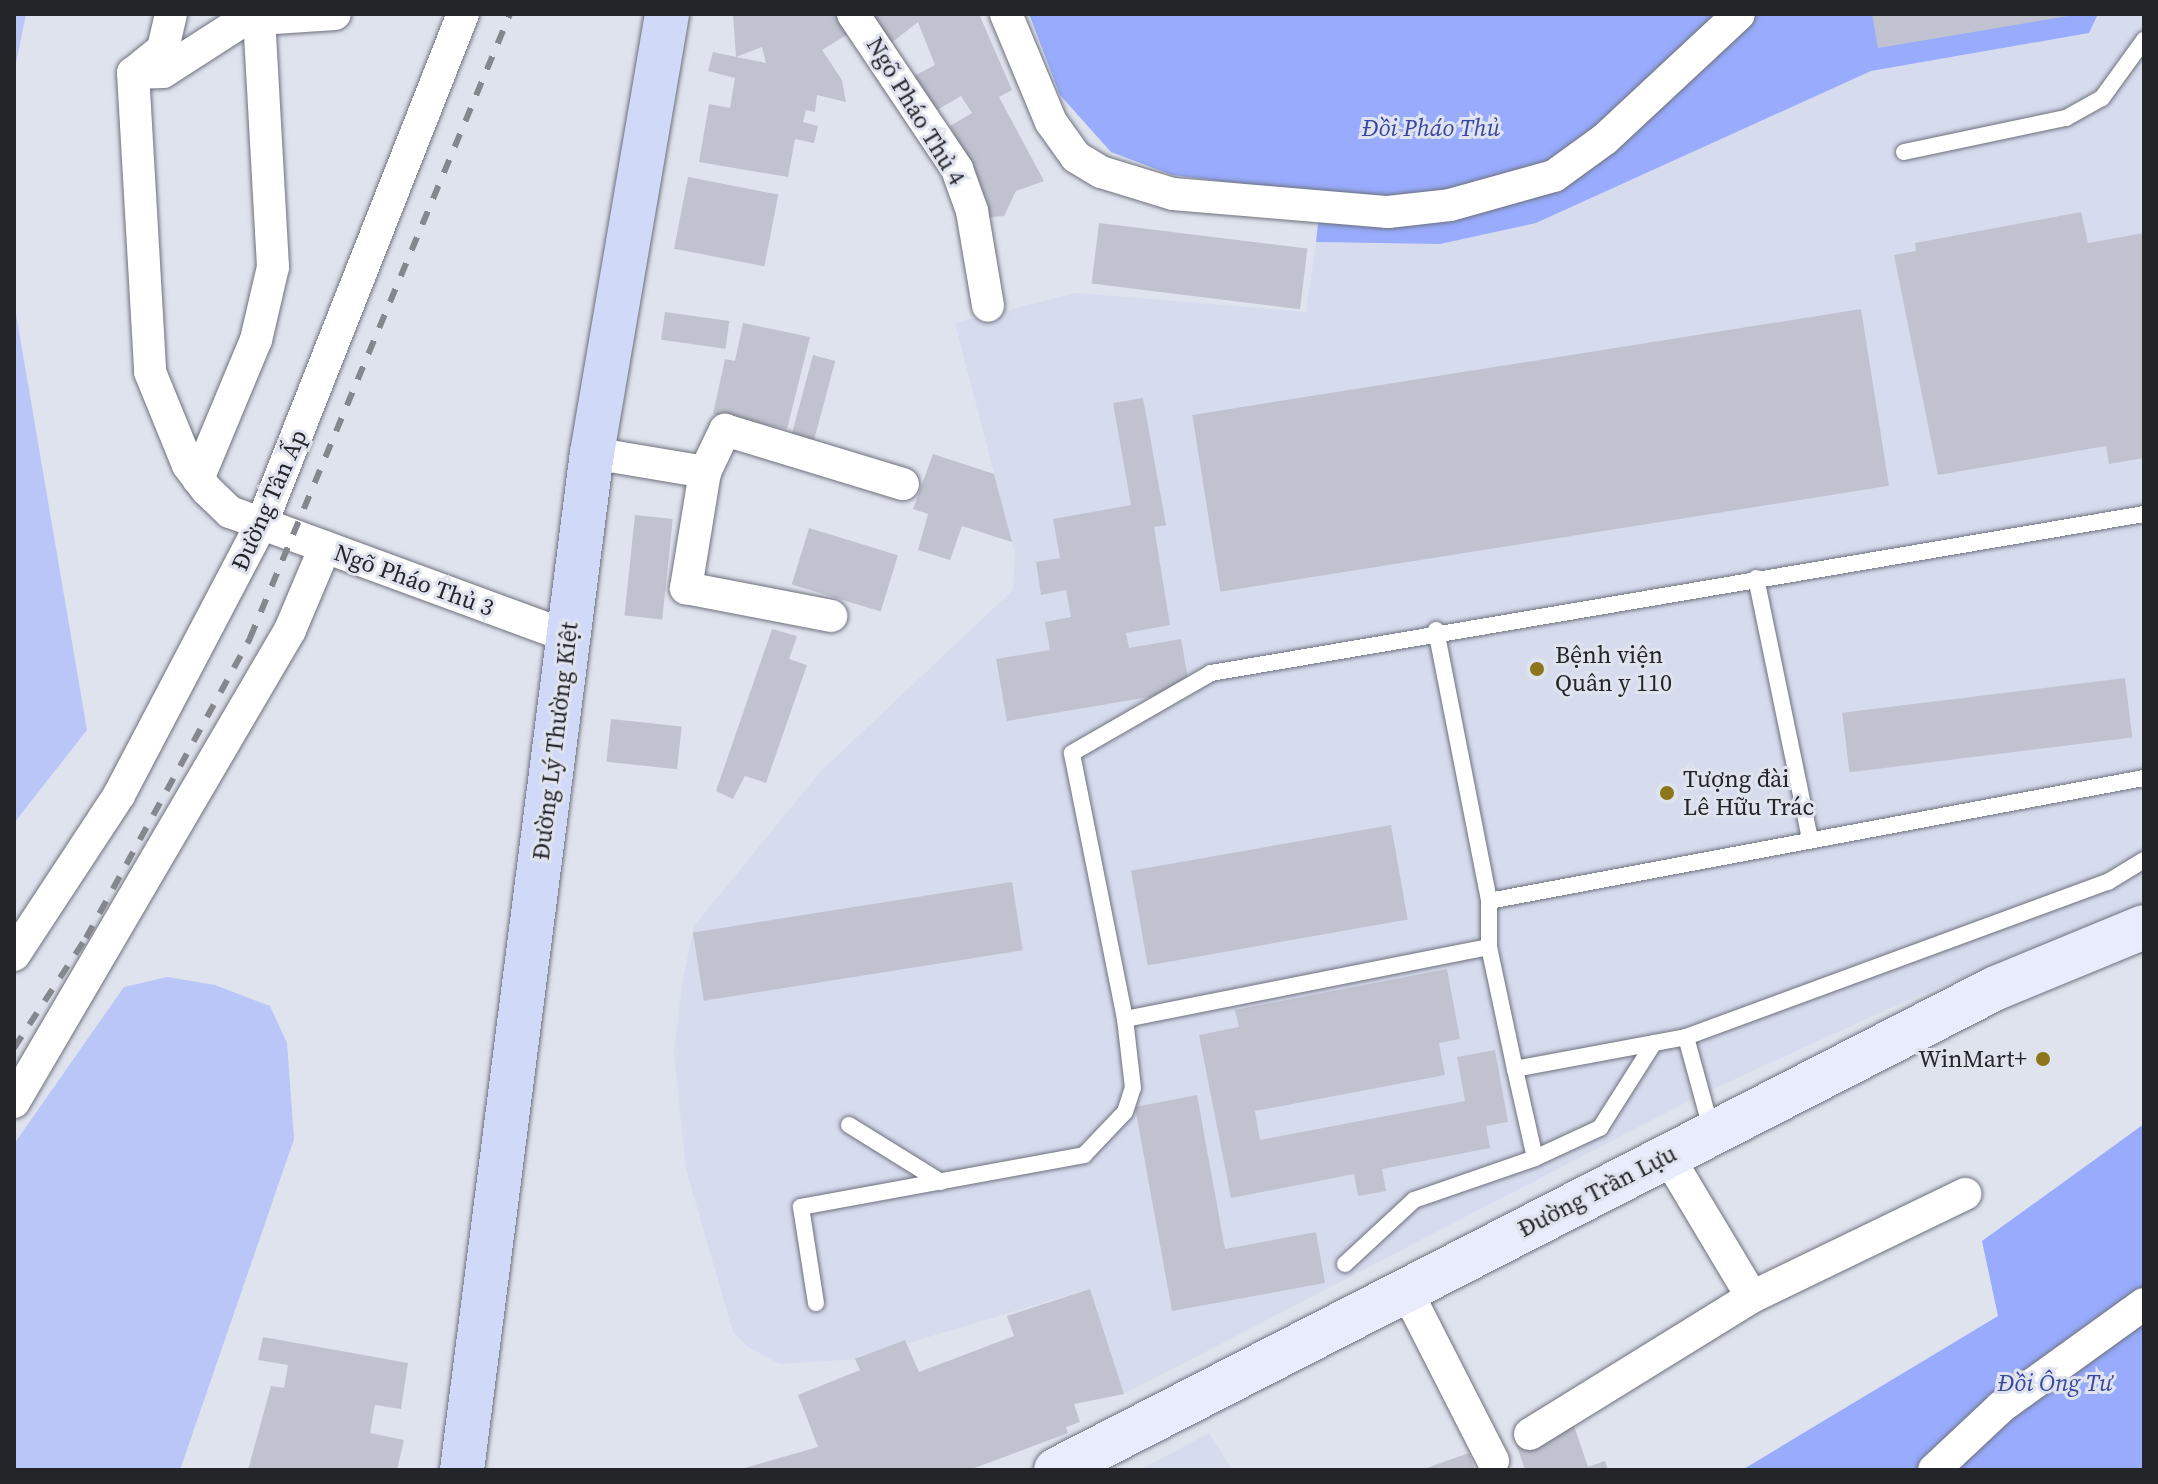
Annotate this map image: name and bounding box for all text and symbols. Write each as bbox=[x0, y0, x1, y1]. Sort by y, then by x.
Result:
street label: Ngõ Pháo Thủ 4 bbox=[860, 32, 972, 190]
park label: Đồi Pháo Thủ bbox=[1362, 114, 1500, 142]
street label: Đường Tân Ấp bbox=[225, 425, 313, 575]
street label: Ngõ Pháo Thủ 3 bbox=[330, 538, 498, 622]
street label: Đường Lý Thường Kiệt bbox=[526, 620, 584, 862]
place label: Bệnh viện Quân y 110 bbox=[1555, 641, 1672, 697]
marker: Bệnh viện Quân y 110 bbox=[1526, 658, 1548, 680]
place label: Tượng đài Lê Hữu Trác bbox=[1683, 765, 1815, 821]
marker: Tượng đài Lê Hữu Trác bbox=[1658, 784, 1676, 802]
place label: WinMart+ bbox=[1918, 1045, 2027, 1073]
marker: WinMart+ bbox=[2034, 1050, 2052, 1068]
street label: Đường Trần Lựu bbox=[1513, 1139, 1681, 1243]
park label: Đồi Ông Tư bbox=[1998, 1369, 2112, 1397]

